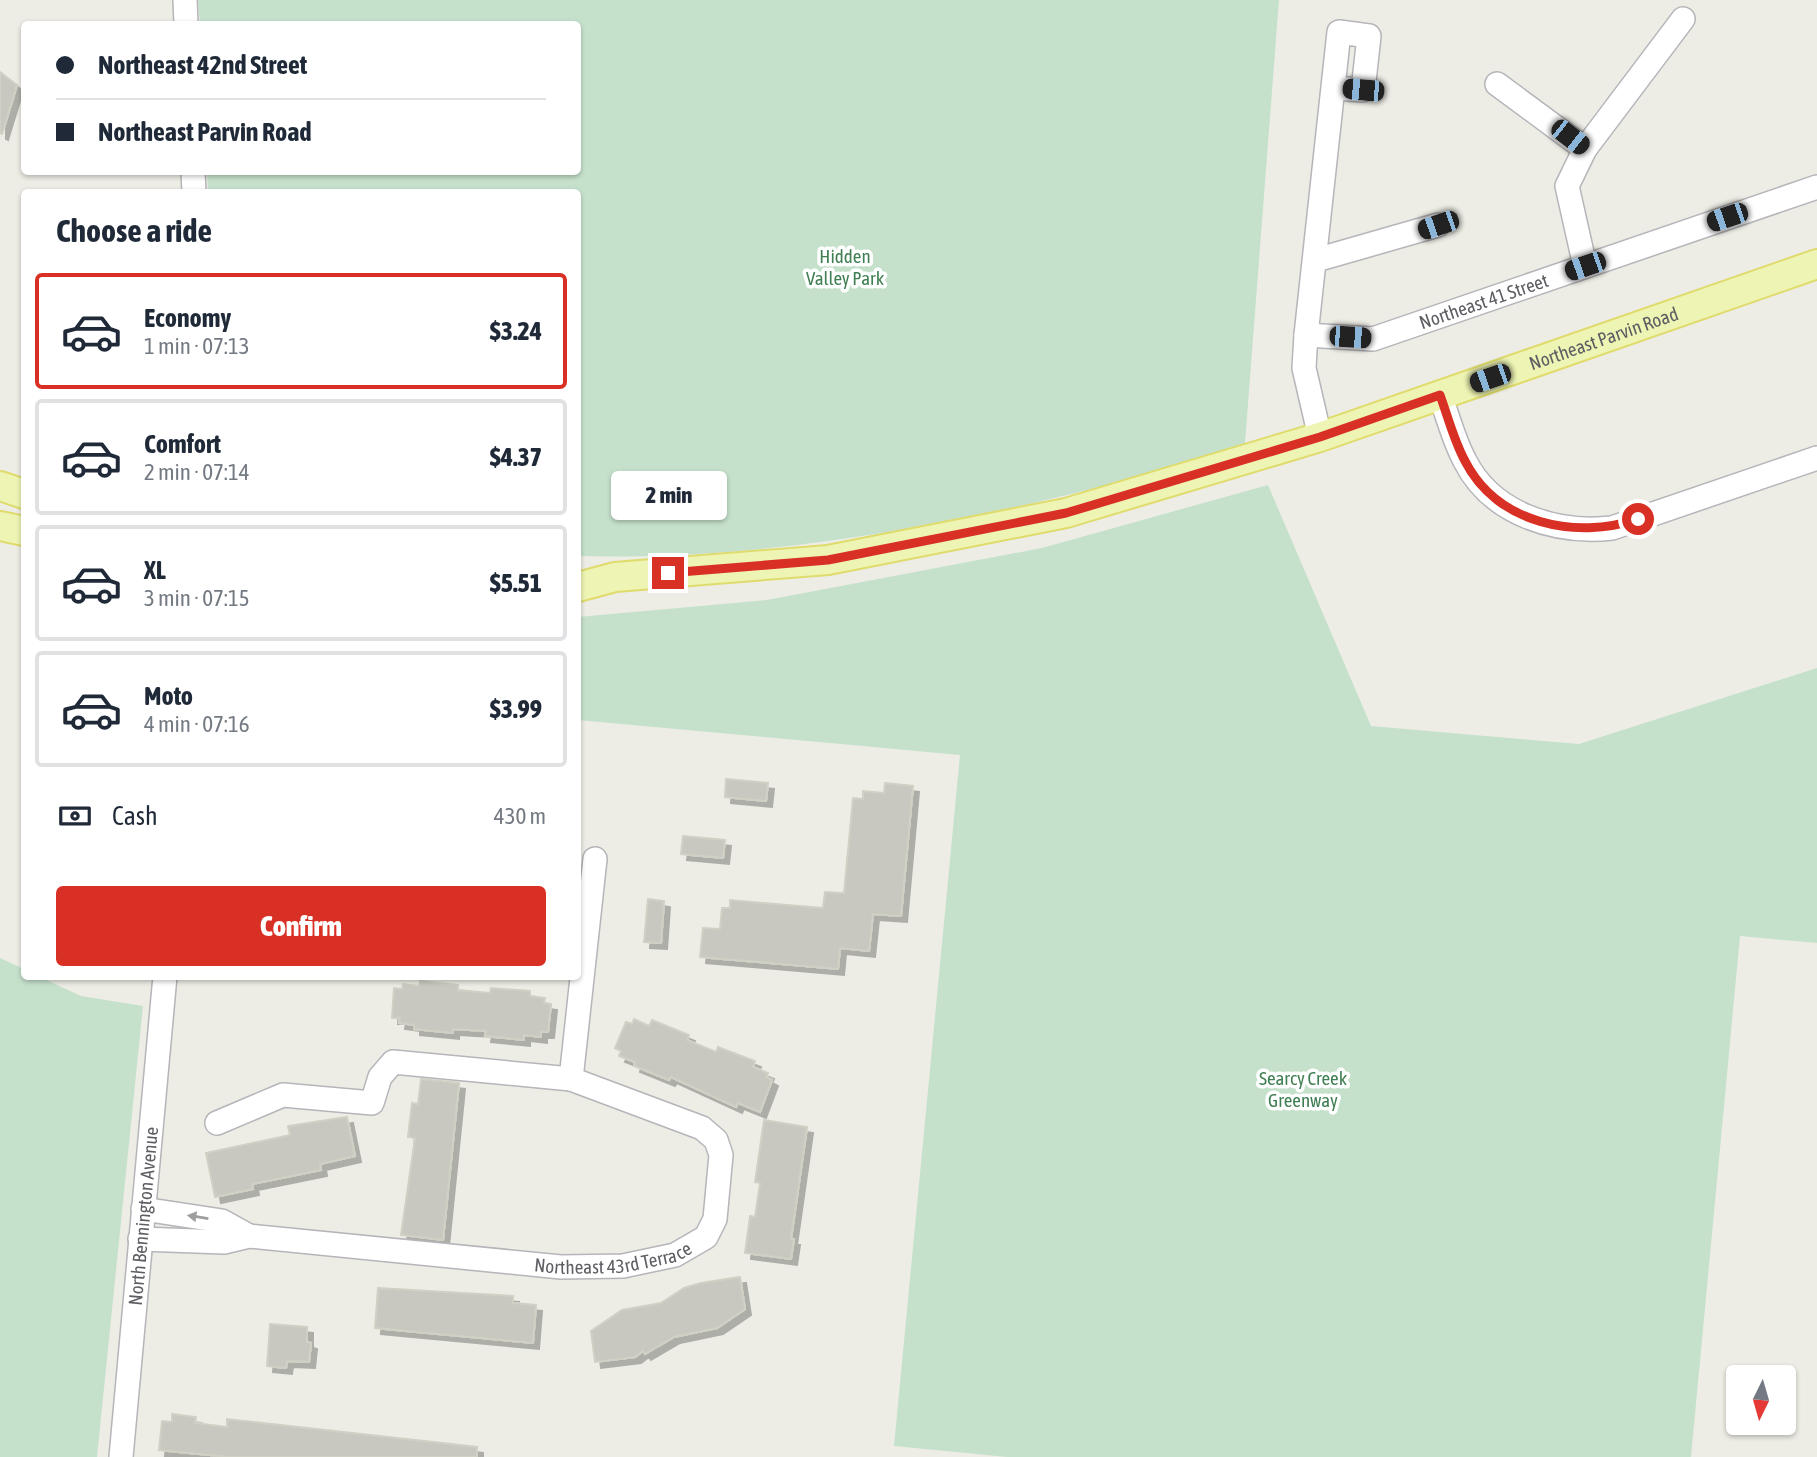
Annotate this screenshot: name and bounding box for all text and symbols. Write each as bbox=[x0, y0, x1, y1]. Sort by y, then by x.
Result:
text: Northeast 42nd Street bbox=[98, 50, 307, 80]
car bbox=[1342, 78, 1385, 102]
car bbox=[1547, 116, 1594, 158]
text: Northeast Parvin Road bbox=[98, 117, 312, 147]
car bbox=[1704, 200, 1751, 234]
car bbox=[1415, 208, 1462, 242]
text: Choose a ride bbox=[56, 212, 212, 249]
park label: Hidden Valley Park bbox=[806, 245, 885, 289]
car bbox=[1562, 249, 1609, 283]
street label: Northeast 41 Street bbox=[1416, 269, 1551, 333]
icon: car bbox=[60, 300, 123, 363]
street label: Northeast Parvin Road bbox=[1526, 302, 1681, 374]
text: Economy bbox=[144, 303, 231, 333]
text: $3.24 bbox=[490, 316, 542, 346]
car bbox=[1329, 325, 1372, 349]
text: 1 min · 07:13 bbox=[144, 333, 250, 359]
car bbox=[1467, 361, 1514, 395]
icon: car bbox=[60, 426, 123, 489]
text: Comfort bbox=[144, 429, 221, 459]
text: $4.37 bbox=[490, 442, 542, 472]
text: 2 min · 07:14 bbox=[144, 459, 250, 485]
callout: 2 min bbox=[610, 472, 726, 520]
text: 2 min bbox=[646, 482, 692, 508]
route start bbox=[1622, 503, 1654, 535]
icon: car bbox=[60, 552, 123, 615]
text: XL bbox=[144, 555, 166, 585]
route end bbox=[652, 557, 684, 589]
text: $5.51 bbox=[490, 568, 542, 598]
text: 3 min · 07:15 bbox=[144, 585, 250, 611]
icon: car bbox=[60, 678, 123, 741]
text: Moto bbox=[144, 681, 193, 711]
text: $3.99 bbox=[490, 694, 542, 724]
text: 4 min · 07:16 bbox=[144, 711, 250, 737]
icon: cash bbox=[56, 797, 94, 835]
text: Cash bbox=[112, 801, 158, 831]
text: 430 m bbox=[494, 803, 546, 829]
button: Confirm bbox=[56, 886, 546, 966]
park label: Searcy Creek Greenway bbox=[1259, 1067, 1348, 1111]
street label: North Bennington Avenue bbox=[124, 1126, 162, 1306]
one-way arrow bbox=[187, 1212, 209, 1223]
street label: Northeast 43rd Terrace bbox=[533, 1237, 695, 1278]
north arrow bbox=[1726, 1365, 1796, 1435]
map controls bbox=[1726, 1365, 1796, 1435]

